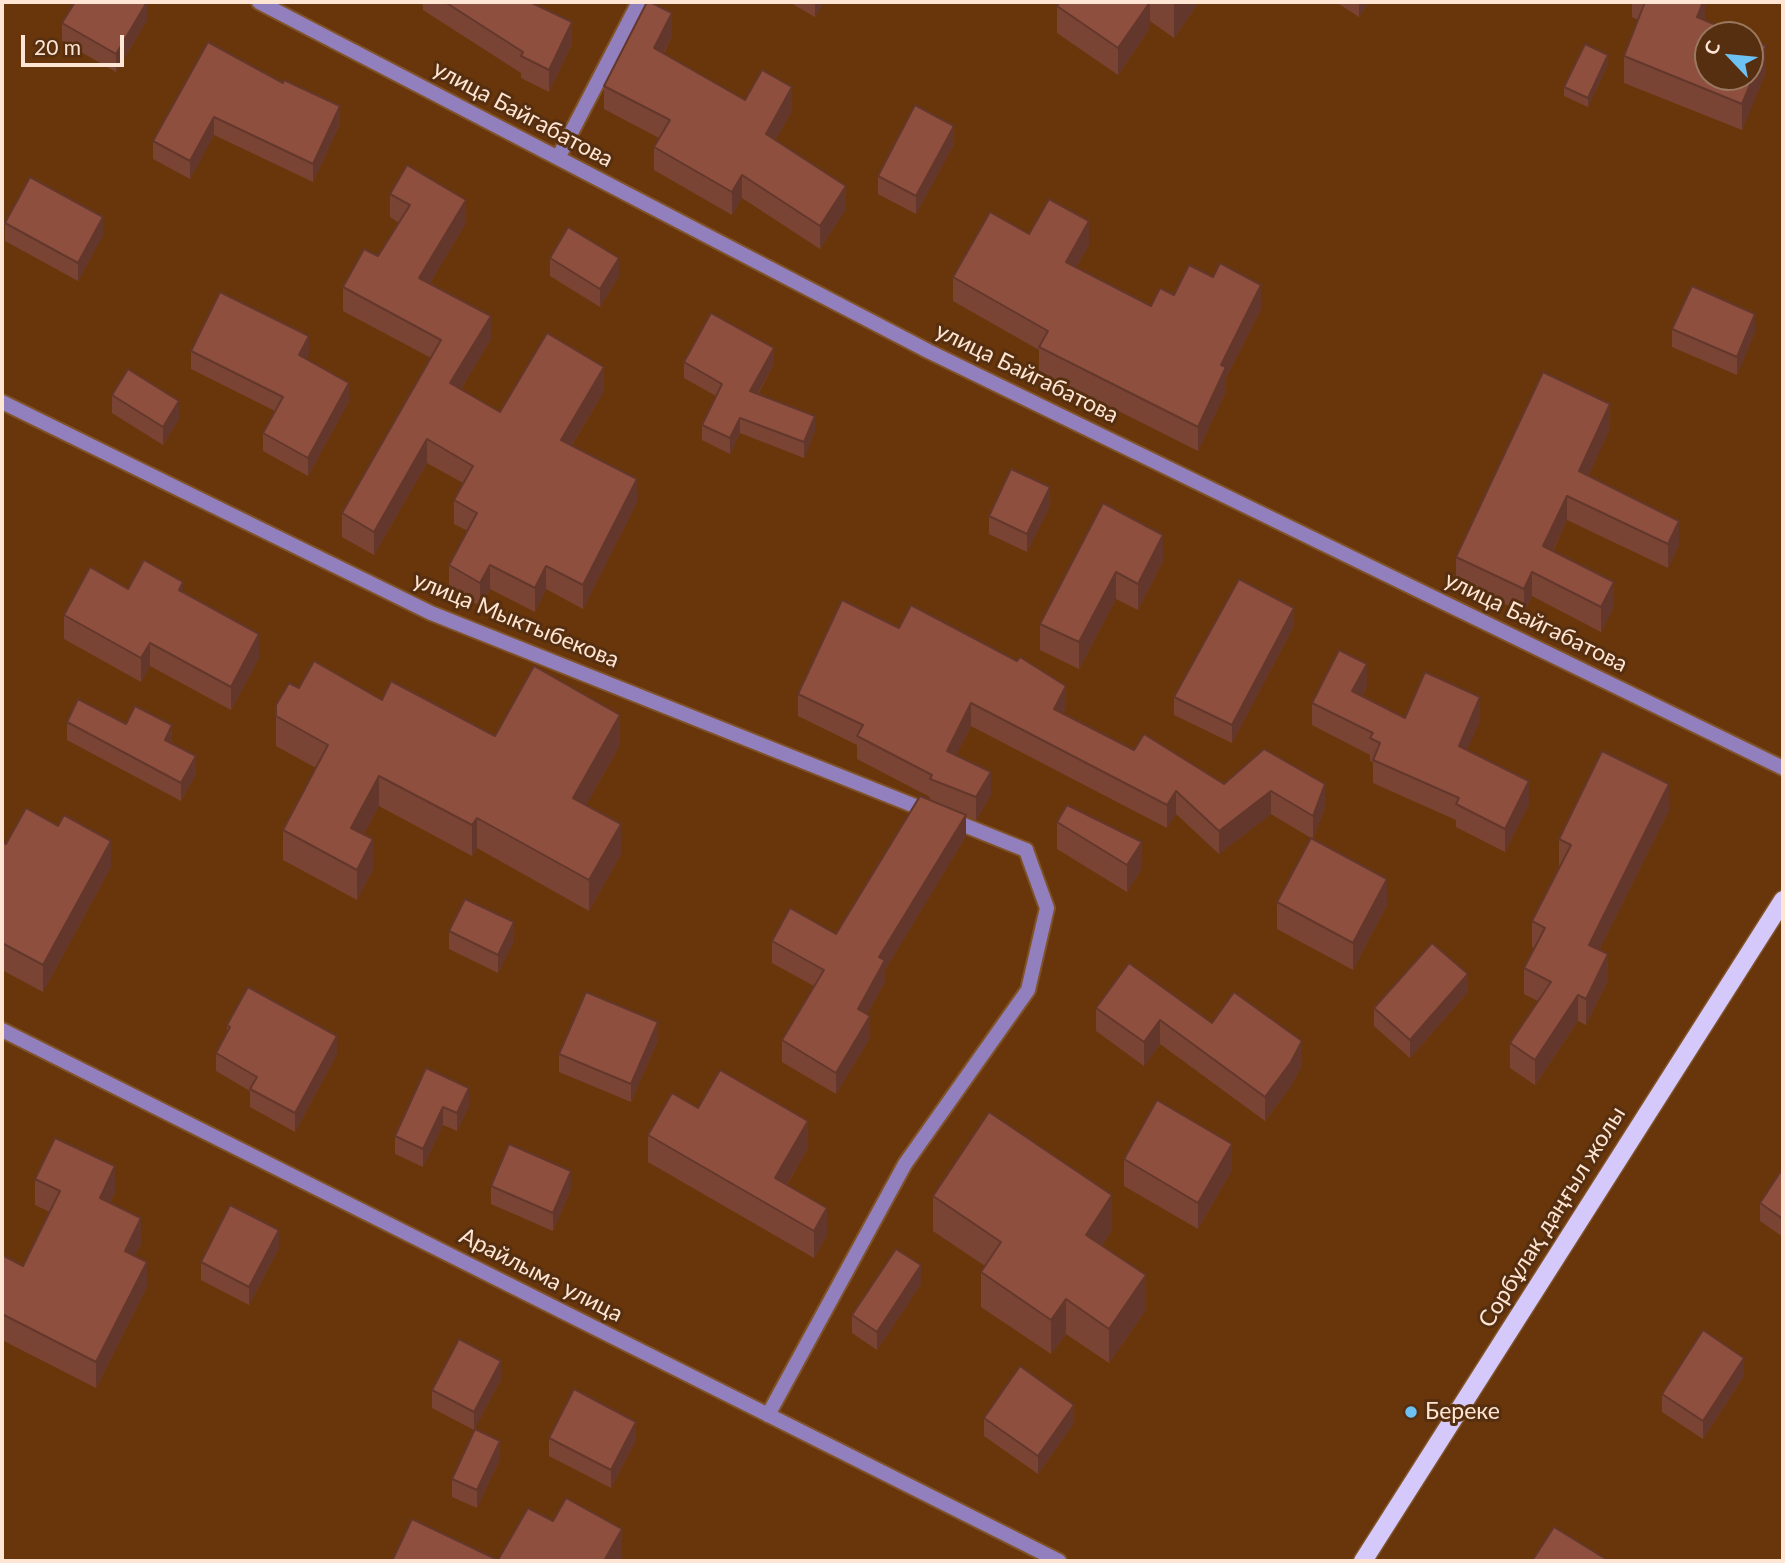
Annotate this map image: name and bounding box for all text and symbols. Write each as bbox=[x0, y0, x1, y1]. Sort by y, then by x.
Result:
scale bar bbox=[24, 21, 128, 65]
north arrow bbox=[1694, 21, 1764, 91]
text: 20 m bbox=[34, 34, 81, 59]
text: С bbox=[1698, 37, 1725, 58]
street label: улица Байгабатова bbox=[428, 55, 618, 173]
street label: улица Байгабатова bbox=[931, 317, 1123, 429]
street label: улица Мыктыбекова bbox=[409, 566, 623, 674]
street label: улица Байгабатова bbox=[1440, 566, 1632, 678]
street label: Сорбұлақ даңғыл жолы bbox=[1473, 1101, 1631, 1333]
street label: Арайлыма улица bbox=[455, 1222, 627, 1328]
place label: Береке bbox=[1425, 1398, 1500, 1426]
marker: Береке bbox=[1403, 1404, 1419, 1420]

